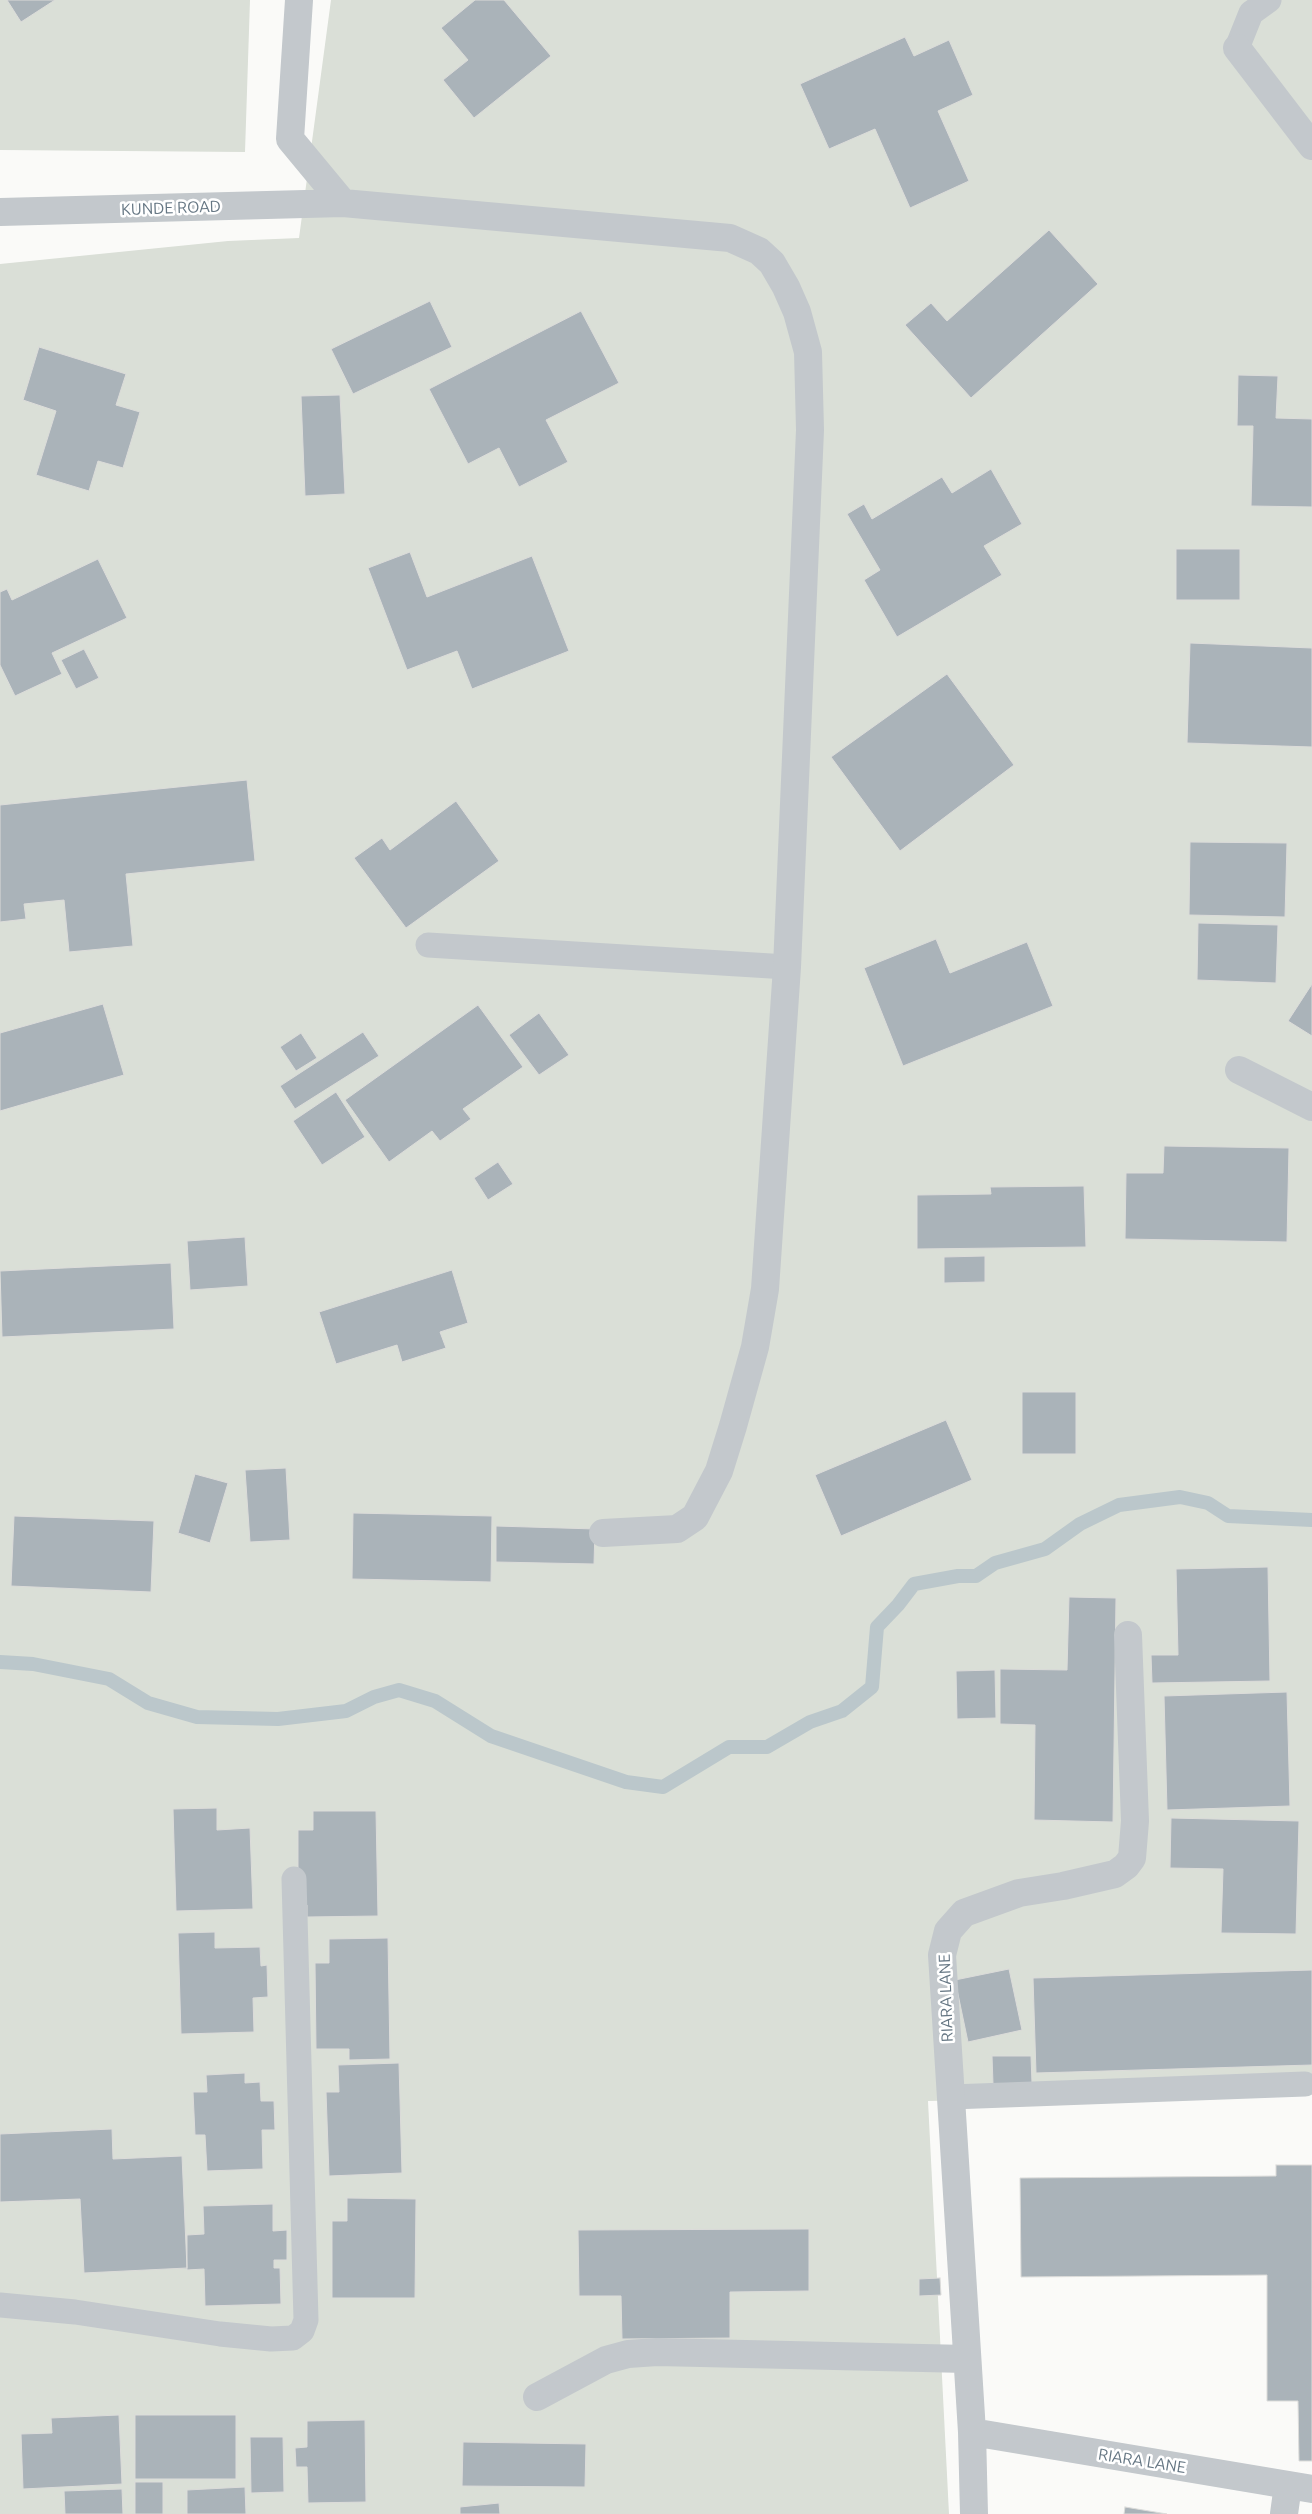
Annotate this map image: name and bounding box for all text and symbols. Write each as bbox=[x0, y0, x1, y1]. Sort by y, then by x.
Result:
street label: KUNDE ROAD bbox=[121, 197, 221, 219]
street label: RIARA LANE bbox=[935, 1954, 957, 2042]
street label: RIARA LANE bbox=[1097, 2445, 1187, 2477]

